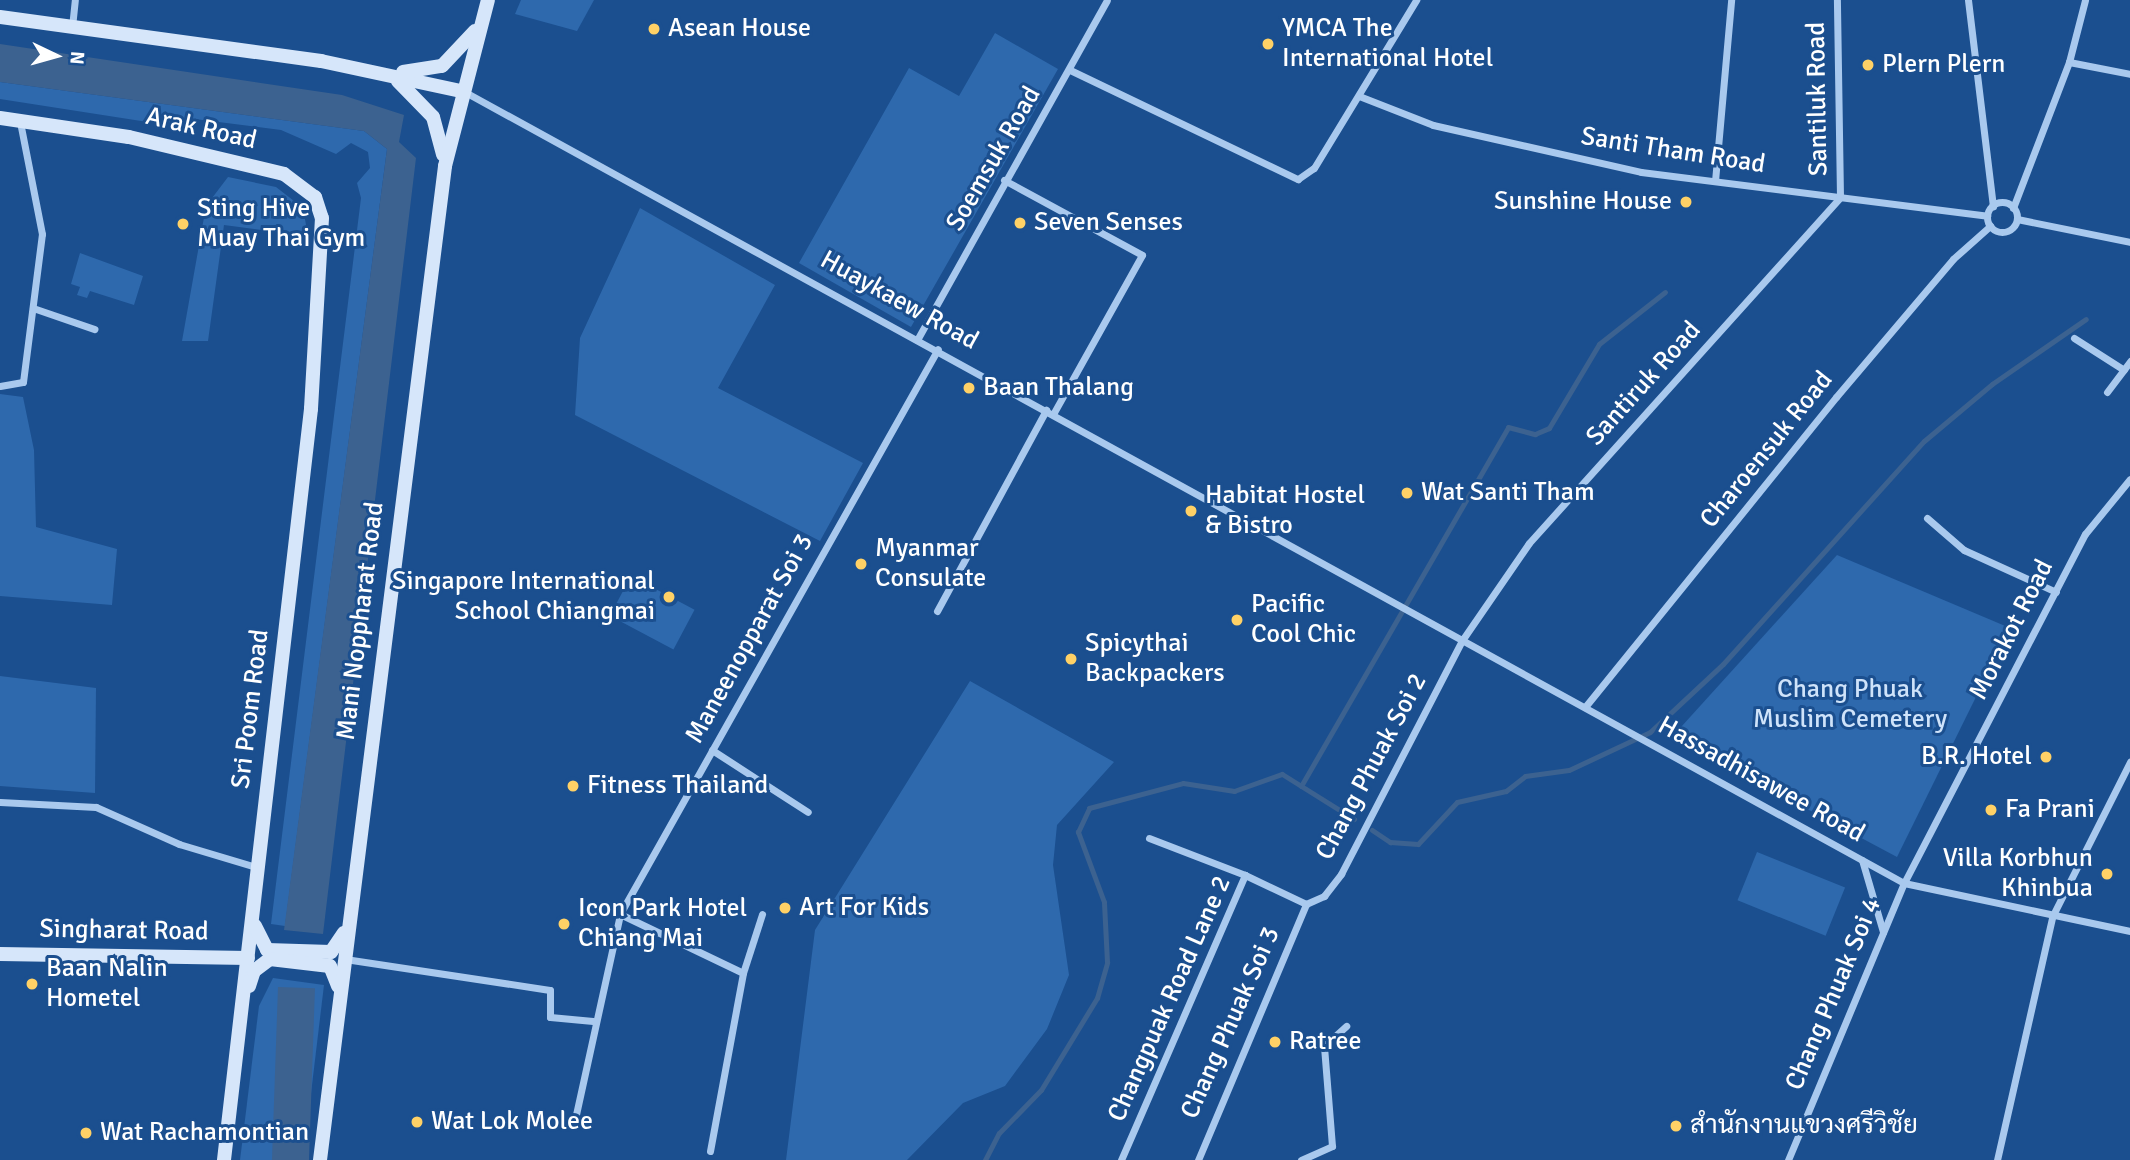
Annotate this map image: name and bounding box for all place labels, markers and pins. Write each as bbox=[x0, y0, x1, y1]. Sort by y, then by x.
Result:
place label: Asean House bbox=[668, 13, 811, 45]
place label: YMCA The International Hotel bbox=[1282, 13, 1493, 74]
marker: Asean House bbox=[646, 21, 662, 37]
marker: YMCA The International Hotel bbox=[1260, 36, 1276, 52]
place label: Plern Plern bbox=[1882, 49, 2005, 81]
marker: Plern Plern bbox=[1860, 57, 1876, 73]
place label: Sunshine House bbox=[1494, 186, 1672, 218]
place label: Sting Hive Muay Thai Gym bbox=[197, 193, 365, 255]
marker: Sunshine House bbox=[1678, 194, 1694, 210]
place label: Seven Senses bbox=[1034, 207, 1183, 239]
marker: Seven Senses bbox=[1012, 215, 1028, 231]
marker: Sting Hive Muay Thai Gym bbox=[175, 216, 191, 232]
place label: Baan Thalang bbox=[983, 372, 1134, 404]
marker: Baan Thalang bbox=[961, 380, 977, 396]
place label: Wat Santi Tham bbox=[1421, 477, 1595, 509]
place label: Habitat Hostel & Bistro bbox=[1205, 480, 1365, 542]
marker: Wat Santi Tham bbox=[1399, 485, 1415, 501]
marker: Habitat Hostel & Bistro bbox=[1183, 503, 1199, 519]
place label: Myanmar Consulate bbox=[875, 533, 986, 594]
marker: Myanmar Consulate bbox=[853, 556, 869, 572]
place label: Singapore International School Chiangmai bbox=[392, 566, 655, 628]
marker: Singapore International School Chiangmai bbox=[661, 589, 677, 605]
place label: Pacific Cool Chic bbox=[1251, 589, 1356, 650]
marker: Pacific Cool Chic bbox=[1229, 612, 1245, 628]
place label: Spicythai Backpackers bbox=[1085, 628, 1225, 690]
marker: Spicythai Backpackers bbox=[1063, 651, 1079, 667]
place label: B.R. Hotel bbox=[1921, 741, 2032, 773]
marker: B.R. Hotel bbox=[2038, 749, 2054, 765]
place label: Fitness Thailand bbox=[587, 770, 768, 802]
marker: Fitness Thailand bbox=[565, 778, 581, 794]
place label: Fa Prani bbox=[2005, 794, 2095, 826]
marker: Fa Prani bbox=[1983, 802, 1999, 818]
place label: Villa Korbhun Khinbua bbox=[1943, 843, 2093, 904]
marker: Villa Korbhun Khinbua bbox=[2099, 866, 2115, 882]
place label: Art For Kids bbox=[799, 892, 929, 924]
place label: Icon Park Hotel Chiang Mai bbox=[578, 893, 747, 954]
marker: Art For Kids bbox=[777, 900, 793, 916]
marker: Icon Park Hotel Chiang Mai bbox=[556, 916, 572, 932]
place label: Baan Nalin Hometel bbox=[46, 953, 168, 1014]
marker: Baan Nalin Hometel bbox=[24, 976, 40, 992]
place label: Ratree bbox=[1289, 1026, 1362, 1058]
marker: Ratree bbox=[1267, 1034, 1283, 1050]
place label: Wat Lok Molee bbox=[431, 1106, 593, 1138]
place label: สำนักงานแขวงศรีวิชัย bbox=[1690, 1110, 1918, 1142]
marker: Wat Lok Molee bbox=[409, 1114, 425, 1130]
place label: Wat Rachamontian bbox=[100, 1117, 309, 1149]
marker: สำนักงานแขวงศรีวิชัย bbox=[1668, 1118, 1684, 1134]
marker: Wat Rachamontian bbox=[78, 1125, 94, 1141]

